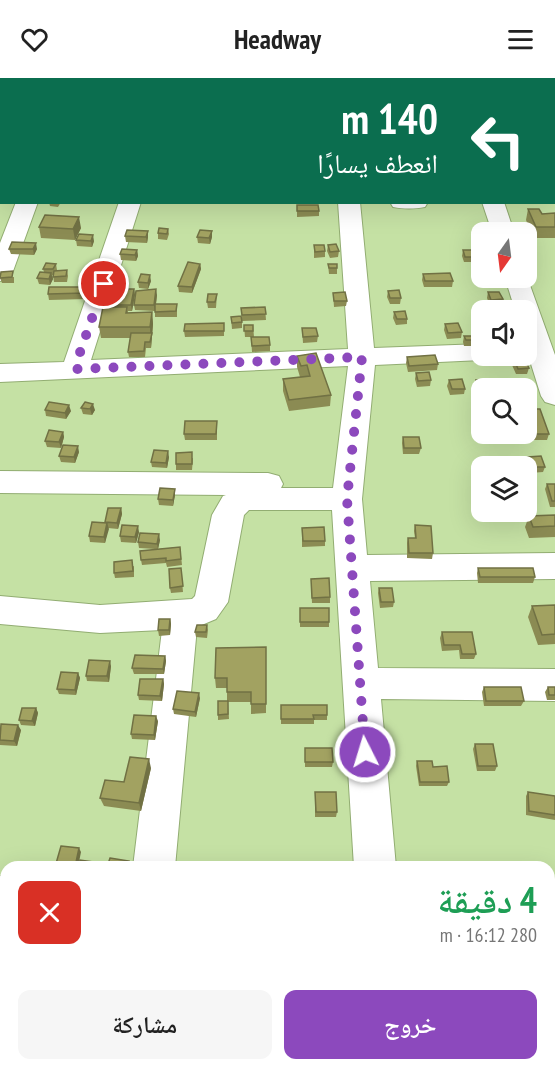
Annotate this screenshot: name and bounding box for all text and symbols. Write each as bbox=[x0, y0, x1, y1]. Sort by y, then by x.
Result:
text: Headway bbox=[234, 22, 321, 56]
icon: heart bbox=[18, 23, 51, 56]
icon: menu bbox=[504, 23, 537, 56]
text: 140 m bbox=[341, 91, 438, 146]
icon: left bbox=[459, 102, 537, 180]
text: انعطف يسارًا bbox=[317, 146, 438, 180]
north arrow bbox=[471, 222, 537, 288]
map controls bbox=[471, 222, 537, 522]
pin bbox=[78, 258, 129, 309]
icon: arrive bbox=[87, 267, 120, 300]
button: sound bbox=[471, 300, 537, 366]
button: search bbox=[471, 378, 537, 444]
button: layers bbox=[471, 456, 537, 522]
position arrow bbox=[333, 720, 397, 784]
text: 4 دقيقة bbox=[438, 876, 537, 923]
button: close bbox=[18, 881, 81, 944]
text: 280 m · 16:12 bbox=[440, 922, 537, 948]
button: مشاركة bbox=[18, 990, 272, 1059]
button: خروج bbox=[284, 990, 537, 1059]

